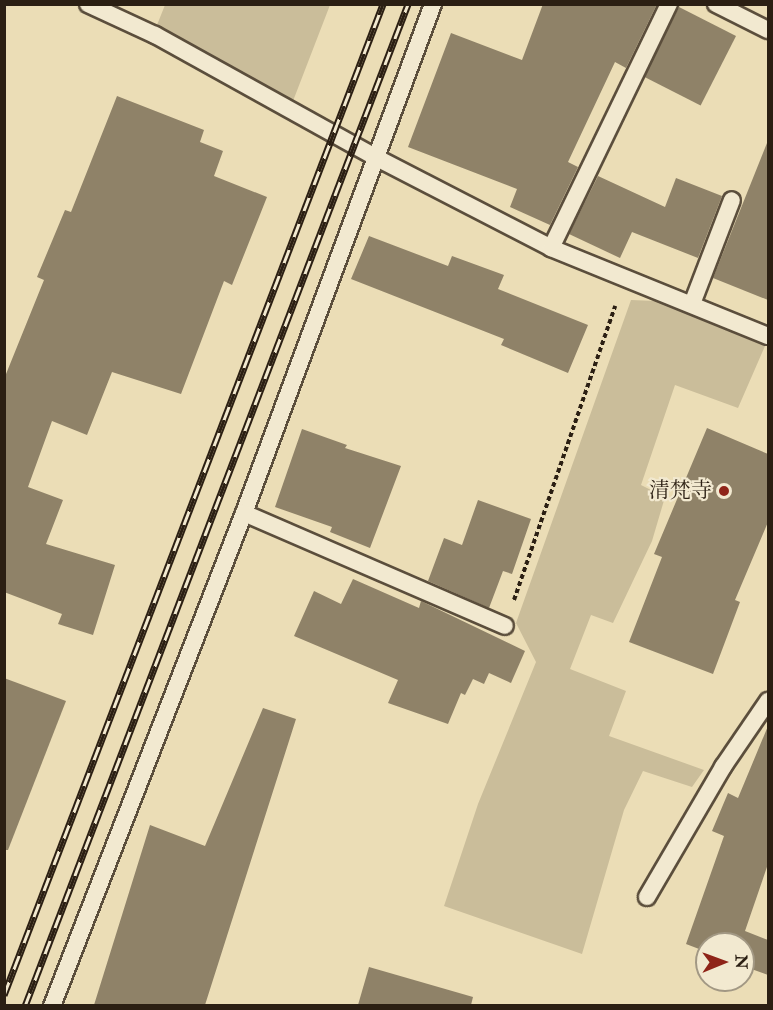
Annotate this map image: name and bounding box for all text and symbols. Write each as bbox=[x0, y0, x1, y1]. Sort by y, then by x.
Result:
place label: 清梵寺 bbox=[649, 478, 712, 504]
marker: 清梵寺 bbox=[717, 484, 731, 498]
north arrow bbox=[695, 932, 755, 992]
text: N bbox=[731, 954, 751, 969]

